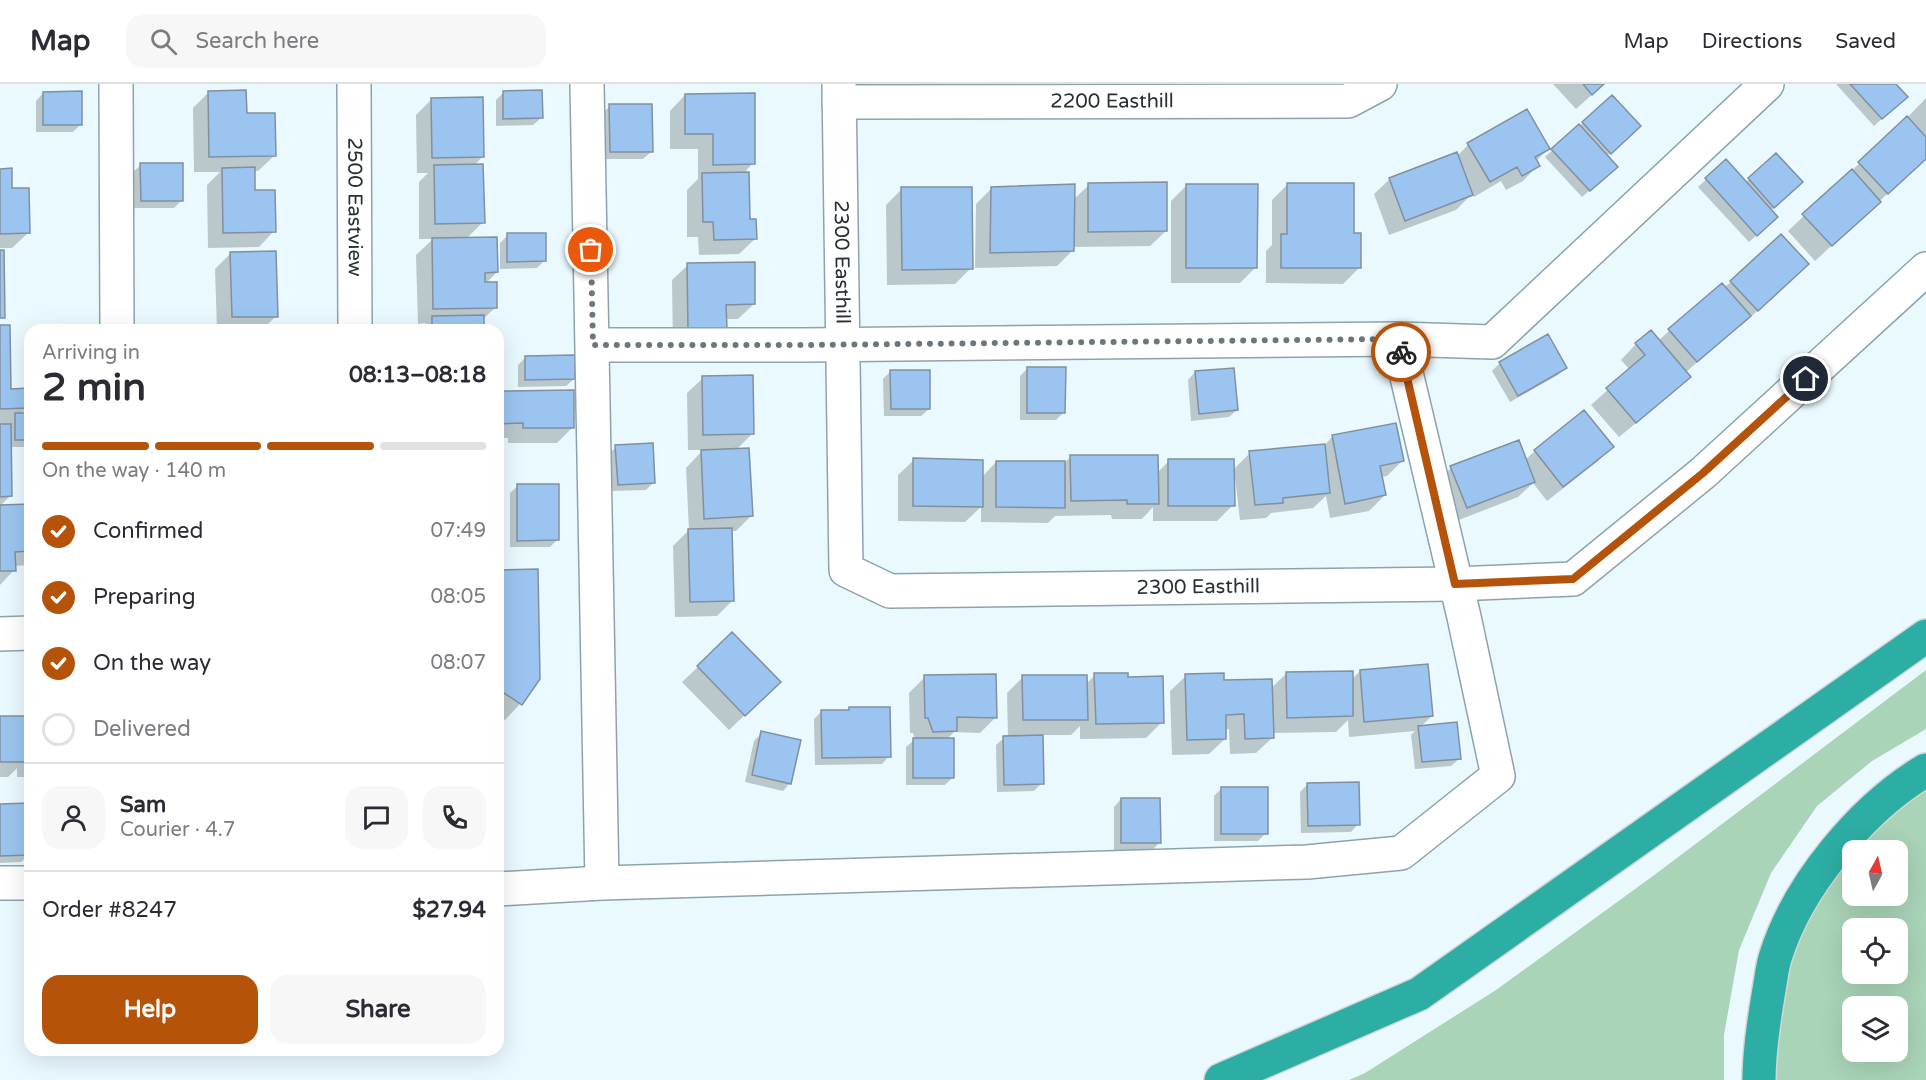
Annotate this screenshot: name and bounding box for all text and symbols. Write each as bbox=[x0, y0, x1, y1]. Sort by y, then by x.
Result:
search box bbox=[126, 14, 546, 68]
text: Map bbox=[30, 24, 90, 58]
icon: search bbox=[147, 25, 180, 58]
text: Search here bbox=[195, 28, 319, 54]
text: Map bbox=[1623, 29, 1669, 54]
text: Directions bbox=[1702, 29, 1802, 54]
text: Saved bbox=[1835, 29, 1896, 54]
street label: 2200 Easthill bbox=[1050, 89, 1174, 114]
street label: 2500 Eastview bbox=[342, 137, 367, 277]
street label: 2300 Easthill bbox=[829, 200, 854, 324]
pin bbox=[565, 224, 616, 275]
icon: bag bbox=[574, 233, 607, 266]
courier bbox=[1371, 322, 1431, 382]
icon: bike bbox=[1385, 336, 1418, 369]
text: Arriving in bbox=[42, 341, 140, 365]
pin bbox=[1780, 353, 1831, 404]
text: 08:13–08:18 bbox=[349, 362, 486, 388]
icon: home bbox=[1789, 362, 1822, 395]
text: 2 min bbox=[42, 364, 146, 411]
text: On the way · 140 m bbox=[42, 459, 226, 483]
icon: check bbox=[42, 515, 75, 548]
text: Confirmed bbox=[93, 518, 203, 544]
text: 07:49 bbox=[431, 519, 486, 543]
street label: 2300 Easthill bbox=[1136, 574, 1260, 600]
icon: check bbox=[42, 581, 75, 614]
text: Preparing bbox=[93, 584, 196, 610]
text: 08:05 bbox=[431, 585, 486, 609]
icon: check bbox=[42, 647, 75, 680]
text: On the way bbox=[93, 650, 211, 676]
text: 08:07 bbox=[431, 651, 486, 675]
text: Delivered bbox=[93, 716, 191, 742]
button: person bbox=[42, 786, 105, 849]
button: chat bbox=[345, 786, 408, 849]
button: phone bbox=[423, 786, 486, 849]
text: Sam bbox=[120, 792, 166, 818]
text: Courier · 4.7 bbox=[120, 818, 235, 842]
north arrow bbox=[1842, 840, 1908, 906]
map controls bbox=[1842, 840, 1908, 1062]
text: Order #8247 bbox=[42, 897, 177, 923]
text: $27.94 bbox=[413, 897, 486, 923]
button: locate bbox=[1842, 918, 1908, 984]
button: Help bbox=[42, 975, 258, 1044]
button: Share bbox=[270, 975, 486, 1044]
button: layers bbox=[1842, 996, 1908, 1062]

